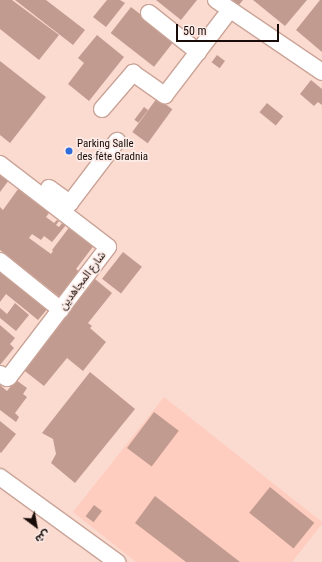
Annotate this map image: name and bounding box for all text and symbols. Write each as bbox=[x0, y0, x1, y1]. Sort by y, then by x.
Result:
scale bar bbox=[178, 16, 281, 42]
text: 50 m bbox=[183, 24, 207, 38]
place label: Parking Salle des fête Gradnia bbox=[77, 138, 148, 164]
marker: Parking Salle des fête Gradnia bbox=[64, 146, 74, 156]
street label: شارع المجاهدين bbox=[57, 249, 109, 313]
north arrow bbox=[16, 506, 56, 546]
text: ش bbox=[33, 527, 52, 546]

